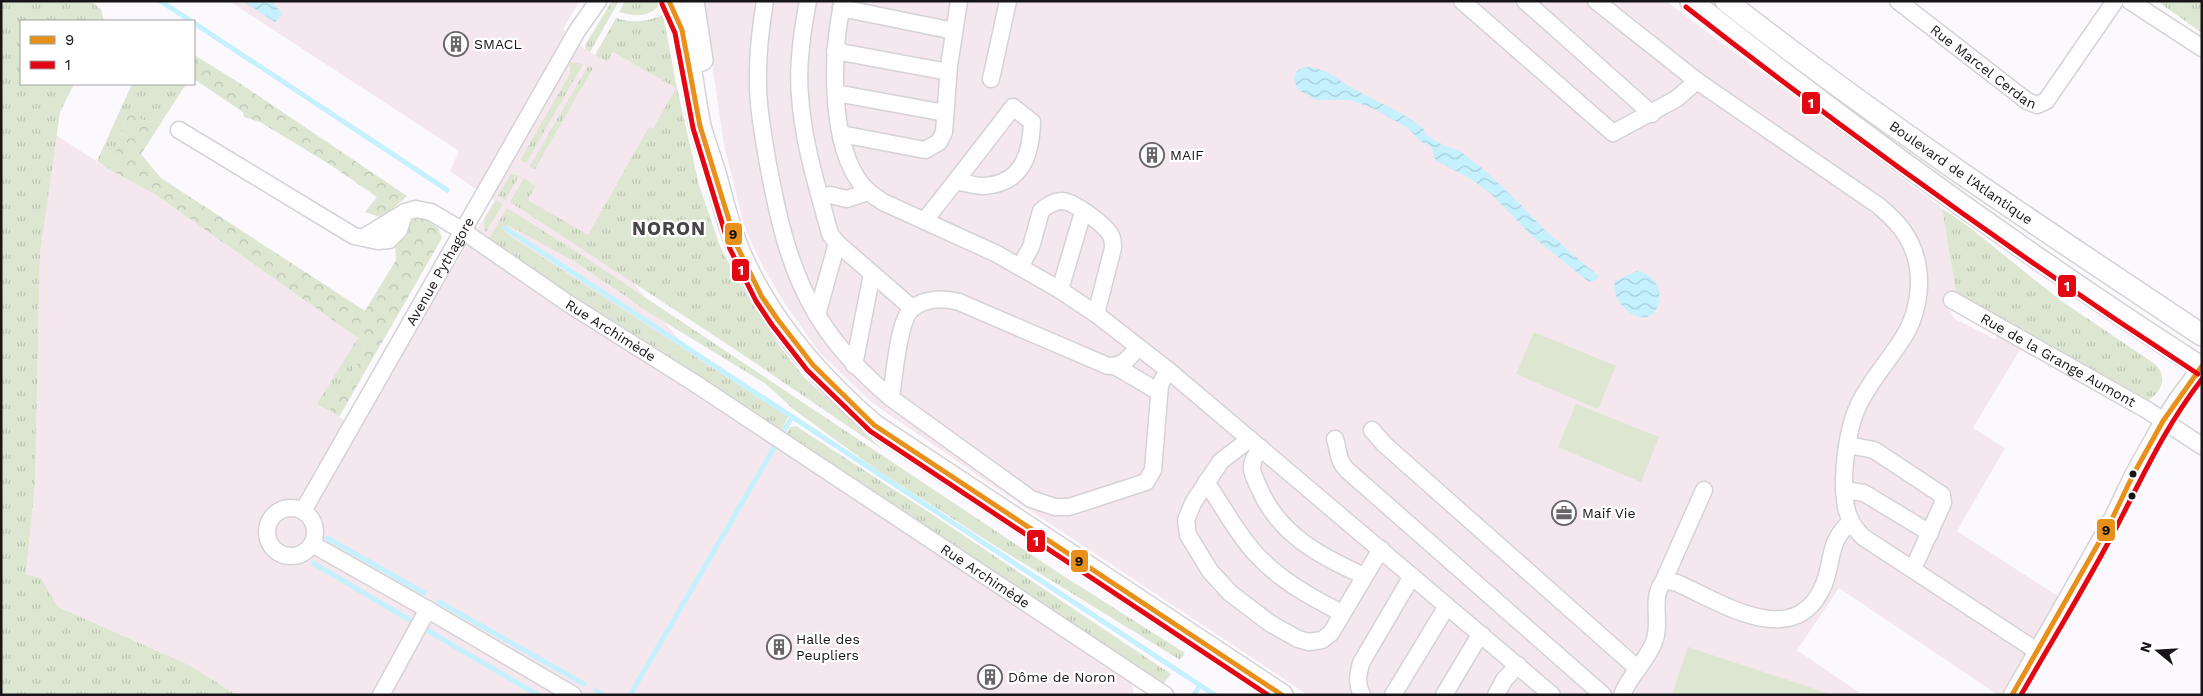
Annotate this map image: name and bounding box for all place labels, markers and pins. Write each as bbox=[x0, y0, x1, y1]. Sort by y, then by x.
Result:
building icon: SMACL bbox=[443, 31, 469, 57]
place label: SMACL bbox=[474, 36, 522, 52]
building icon: MAIF bbox=[1139, 142, 1165, 168]
place label: MAIF bbox=[1170, 147, 1204, 163]
unlabelled marker bbox=[2128, 469, 2138, 479]
unlabelled marker bbox=[2127, 491, 2137, 501]
office icon: Maif Vie bbox=[1551, 500, 1577, 526]
place label: Maif Vie bbox=[1582, 505, 1636, 521]
place label: Halle des Peupliers bbox=[796, 631, 860, 663]
building icon: Halle des Peupliers bbox=[766, 634, 792, 660]
building icon: Dôme de Noron bbox=[977, 664, 1003, 690]
place label: Dôme de Noron bbox=[1008, 669, 1115, 685]

